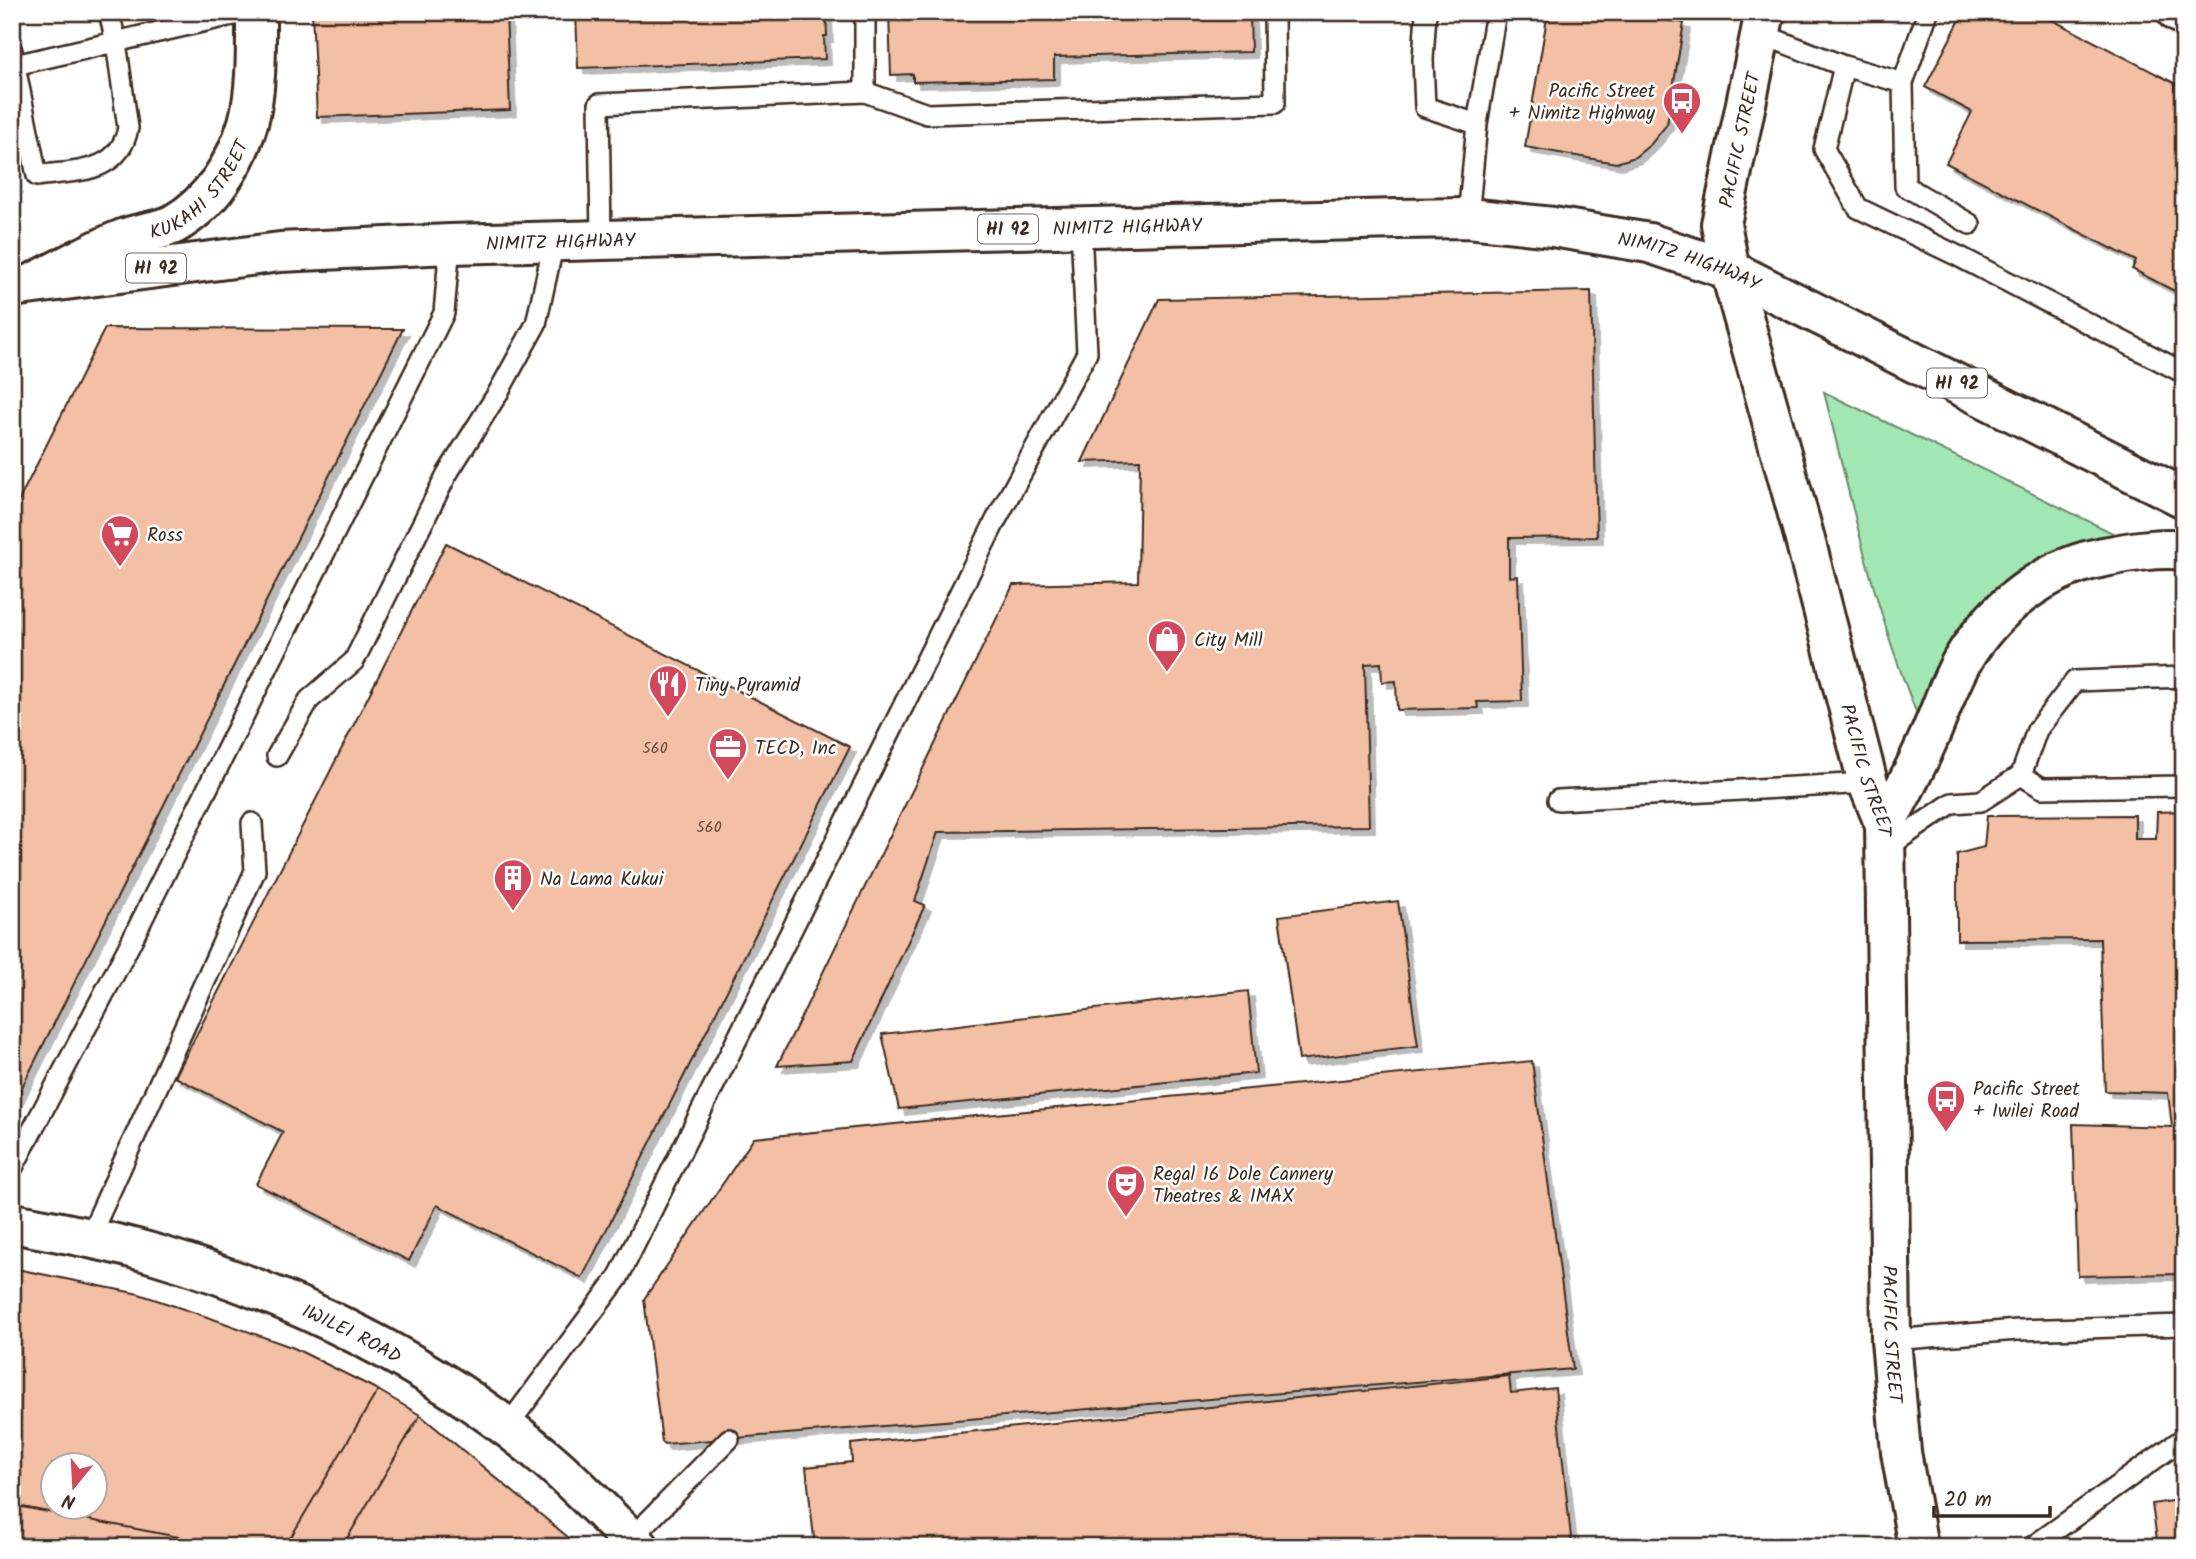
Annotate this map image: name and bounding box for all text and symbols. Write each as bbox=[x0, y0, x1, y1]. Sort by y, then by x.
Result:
street label: PACIFIC STREET bbox=[1712, 68, 1770, 211]
place label: Pacific Street + Nimitz Highway bbox=[1509, 77, 1656, 129]
bus stop icon: Pacific Street + Nimitz Highway bbox=[1661, 80, 1703, 135]
street label: KUKAHI STREET bbox=[147, 134, 258, 248]
street label: NIMITZ HIGHWAY bbox=[1052, 211, 1204, 245]
road number: HI 92 bbox=[978, 214, 1038, 244]
street label: NIMITZ HIGHWAY bbox=[1615, 225, 1766, 300]
street label: NIMITZ HIGHWAY bbox=[485, 226, 637, 260]
road number: HI 92 bbox=[126, 254, 186, 282]
road number: HI 92 bbox=[1927, 368, 1987, 398]
supermarket icon: Ross bbox=[99, 513, 141, 568]
place label: Ross bbox=[147, 521, 183, 551]
shop icon: City Mill bbox=[1146, 618, 1188, 673]
place label: City Mill bbox=[1194, 626, 1263, 656]
restaurant icon: Tiny Pyramid bbox=[647, 663, 689, 718]
place label: Tiny Pyramid bbox=[695, 671, 800, 701]
street label: PACIFIC STREET bbox=[1831, 701, 1898, 838]
office icon: TECD, Inc bbox=[707, 726, 749, 781]
place label: TECD, Inc bbox=[755, 734, 836, 764]
house number: 560 bbox=[642, 736, 668, 761]
house number: 560 bbox=[696, 815, 722, 840]
building icon: Na Lama Kukui bbox=[492, 857, 534, 912]
place label: Na Lama Kukui bbox=[540, 865, 665, 895]
place label: Pacific Street + Iwilei Road bbox=[1973, 1075, 2080, 1127]
bus stop icon: Pacific Street + Iwilei Road bbox=[1925, 1078, 1967, 1133]
place label: Regal 16 Dole Cannery Theatres & IMAX bbox=[1153, 1160, 1334, 1212]
theatre icon: Regal 16 Dole Cannery Theatres & IMAX bbox=[1105, 1163, 1147, 1218]
street label: PACIFIC STREET bbox=[1873, 1265, 1910, 1406]
street label: IWILEI ROAD bbox=[297, 1297, 407, 1372]
north arrow bbox=[38, 1450, 108, 1520]
scale bar bbox=[1934, 1475, 2049, 1519]
text: N bbox=[59, 1484, 80, 1516]
text: 20 m bbox=[1944, 1484, 1992, 1517]

